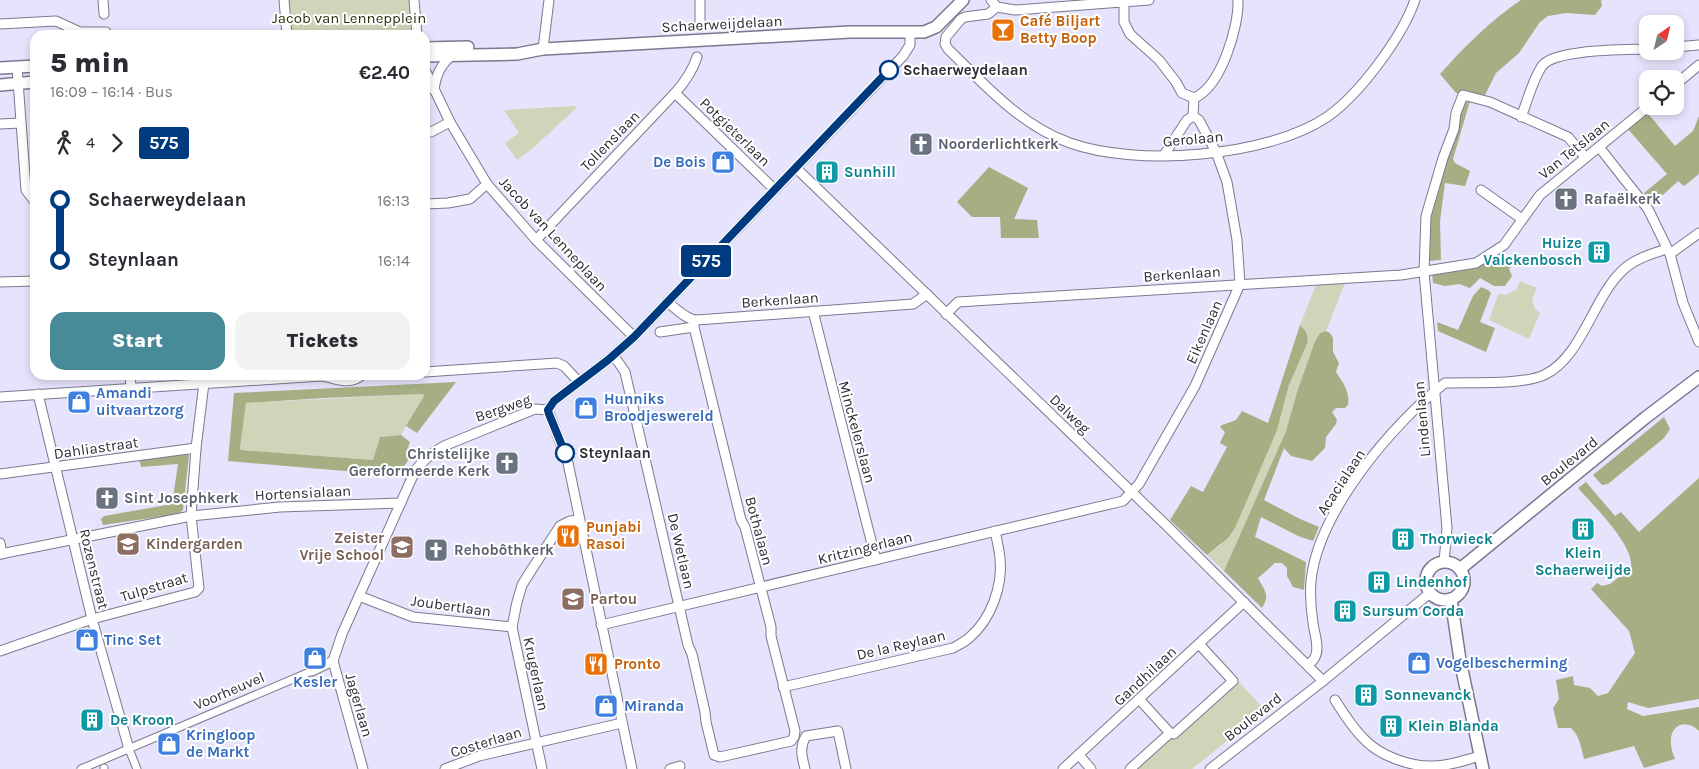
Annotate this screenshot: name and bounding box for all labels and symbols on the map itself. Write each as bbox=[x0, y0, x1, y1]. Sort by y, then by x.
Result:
park label: Jacob van Lennepplein bbox=[272, 9, 426, 27]
street label: Schaerweijdelaan bbox=[661, 12, 783, 36]
place label: Café Biljart Betty Boop bbox=[1020, 12, 1100, 47]
north arrow bbox=[1639, 15, 1684, 60]
bar icon: Café Biljart Betty Boop bbox=[990, 17, 1016, 43]
marker: Schaerweydelaan bbox=[879, 60, 899, 80]
place label: Schaerweydelaan bbox=[903, 61, 1028, 79]
street label: Potgieterlaan bbox=[696, 94, 774, 170]
street label: Tollenslaan bbox=[577, 107, 643, 175]
street label: Van Tetslaan bbox=[1535, 115, 1613, 183]
street label: Gerolaan bbox=[1162, 127, 1224, 151]
church icon: Noorderlichtkerk bbox=[908, 131, 934, 157]
place label: Noorderlichtkerk bbox=[938, 135, 1059, 153]
shop icon: De Bois bbox=[710, 149, 736, 175]
place label: De Bois bbox=[653, 153, 706, 171]
building icon: Sunhill bbox=[814, 159, 840, 185]
place label: Sunhill bbox=[844, 163, 896, 181]
street label: Jacob van Lenneplaan bbox=[495, 173, 611, 295]
church icon: Rafaëlkerk bbox=[1553, 186, 1579, 212]
place label: Rafaëlkerk bbox=[1584, 190, 1661, 208]
place label: Huize Valckenbosch bbox=[1483, 234, 1582, 269]
building icon: Huize Valckenbosch bbox=[1586, 239, 1612, 265]
line badge: 575 bbox=[677, 245, 735, 277]
street label: Berkenlaan bbox=[1143, 262, 1221, 286]
street label: Berkenlaan bbox=[741, 288, 819, 312]
street label: Eikenlaan bbox=[1182, 297, 1226, 367]
street label: Minckelerslaan bbox=[835, 379, 879, 485]
street label: Lindenlaan bbox=[1410, 380, 1434, 458]
place label: Amandi uitvaartzorg bbox=[96, 384, 184, 419]
shop icon: Amandi uitvaartzorg bbox=[66, 389, 92, 415]
street label: Bergweg bbox=[473, 390, 534, 426]
place label: Hunniks Broodjeswereld bbox=[604, 390, 714, 425]
street label: Dalweg bbox=[1046, 390, 1094, 438]
shop icon: Hunniks Broodjeswereld bbox=[573, 395, 599, 421]
street label: Boulevard bbox=[1537, 432, 1601, 490]
street label: Dahliastraat bbox=[53, 433, 140, 463]
marker: Steynlaan bbox=[555, 443, 575, 463]
place label: Steynlaan bbox=[579, 444, 651, 462]
place label: Christelijke Gereformeerde Kerk bbox=[349, 445, 490, 480]
street label: Acacialaan bbox=[1313, 446, 1369, 518]
church icon: Christelijke Gereformeerde Kerk bbox=[494, 450, 520, 476]
street label: Hortensialaan bbox=[254, 481, 352, 505]
church icon: Sint Josephkerk bbox=[94, 485, 120, 511]
place label: Sint Josephkerk bbox=[124, 489, 239, 507]
street label: Bothalaan bbox=[741, 495, 777, 567]
street label: De Wetlaan bbox=[664, 511, 698, 591]
building icon: Klein Schaerweijde bbox=[1570, 516, 1596, 542]
place label: Punjabi Rasoi bbox=[586, 518, 641, 553]
restaurant icon: Punjabi Rasoi bbox=[555, 523, 581, 549]
building icon: Thorwieck bbox=[1390, 526, 1416, 552]
street label: Rozenstraat bbox=[75, 527, 113, 611]
street label: Kritzingerlaan bbox=[816, 528, 914, 568]
place label: Zeister Vrije School bbox=[299, 529, 384, 564]
place label: Thorwieck bbox=[1420, 530, 1493, 548]
school or university icon: Kindergarden bbox=[115, 531, 141, 557]
school or university icon: Zeister Vrije School bbox=[389, 534, 415, 560]
place label: Kindergarden bbox=[146, 535, 243, 553]
church icon: Rehobôthkerk bbox=[423, 537, 449, 563]
place label: Rehobôthkerk bbox=[454, 541, 554, 559]
place label: Klein Schaerweijde bbox=[1535, 544, 1631, 579]
street label: Tulpstraat bbox=[118, 568, 190, 606]
building icon: Lindenhof bbox=[1366, 569, 1392, 595]
place label: Lindenhof bbox=[1396, 573, 1468, 591]
school or university icon: Partou bbox=[560, 586, 586, 612]
place label: Partou bbox=[590, 590, 637, 608]
street label: Joubertlaan bbox=[410, 591, 492, 621]
building icon: Sursum Corda bbox=[1332, 598, 1358, 624]
place label: Sursum Corda bbox=[1362, 602, 1464, 620]
street label: De la Reylaan bbox=[855, 626, 947, 664]
shop icon: Tinc Set bbox=[74, 627, 100, 653]
place label: Tinc Set bbox=[104, 631, 161, 649]
street label: Krugerlaan bbox=[519, 635, 553, 713]
street label: Gandhilaan bbox=[1110, 642, 1180, 710]
shop icon: Kesler bbox=[302, 645, 328, 671]
shop icon: Vogelbescherming bbox=[1406, 650, 1432, 676]
restaurant icon: Pronto bbox=[583, 651, 609, 677]
place label: Vogelbescherming bbox=[1436, 654, 1568, 672]
place label: Pronto bbox=[614, 655, 661, 673]
street label: Voorheuvel bbox=[191, 668, 267, 714]
street label: Jagerlaan bbox=[341, 671, 377, 739]
place label: Kesler bbox=[293, 673, 337, 691]
building icon: Sonnevanck bbox=[1353, 682, 1379, 708]
place label: Sonnevanck bbox=[1384, 686, 1472, 704]
street label: Boulevard bbox=[1220, 689, 1286, 745]
shop icon: Miranda bbox=[593, 693, 619, 719]
place label: Miranda bbox=[624, 697, 684, 715]
building icon: De Kroon bbox=[79, 707, 105, 733]
place label: De Kroon bbox=[110, 711, 174, 729]
building icon: Klein Blanda bbox=[1378, 713, 1404, 739]
place label: Klein Blanda bbox=[1408, 717, 1499, 735]
street label: Costerlaan bbox=[448, 723, 524, 761]
place label: Kringloop de Markt bbox=[186, 726, 255, 761]
shop icon: Kringloop de Markt bbox=[156, 731, 182, 757]

